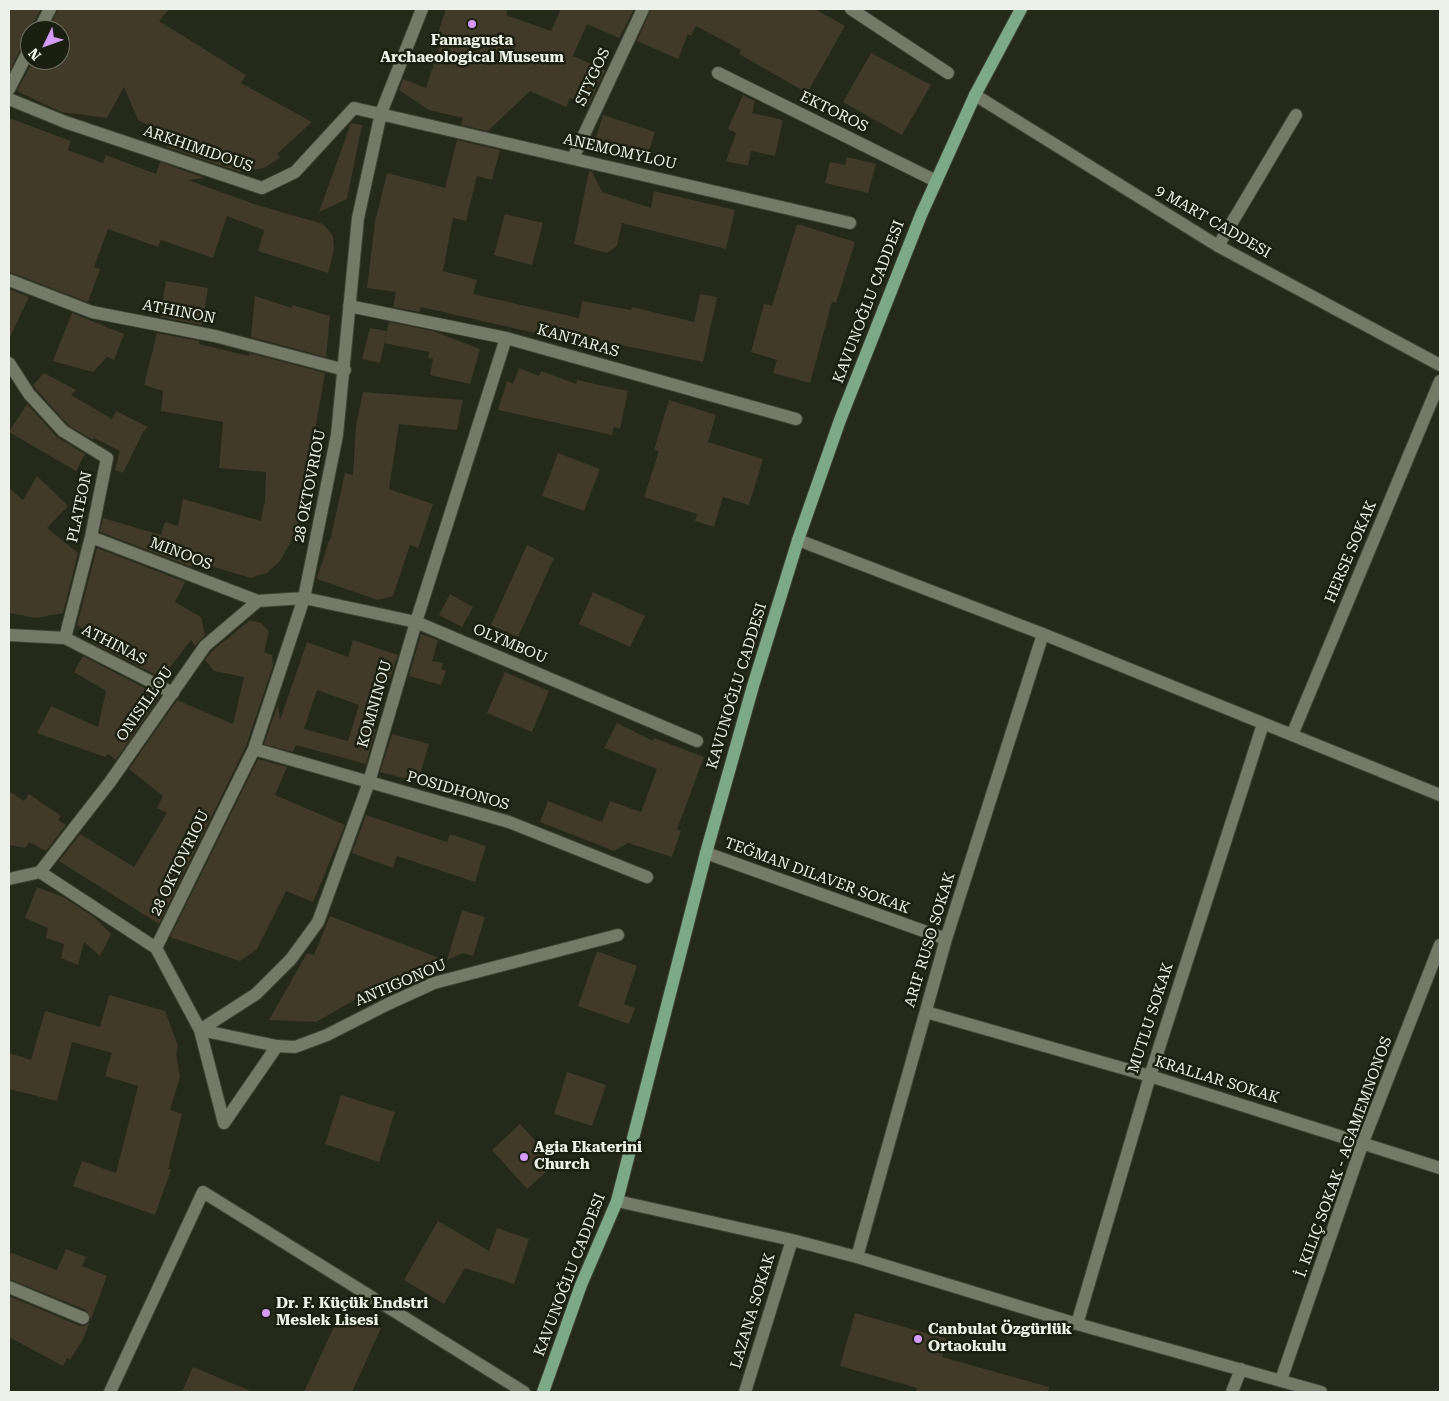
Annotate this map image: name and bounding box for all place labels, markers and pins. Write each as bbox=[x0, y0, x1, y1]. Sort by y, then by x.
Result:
marker: Famagusta Archaeological Museum bbox=[466, 18, 478, 30]
place label: Famagusta Archaeological Museum bbox=[380, 32, 564, 67]
place label: Agia Ekaterini Church bbox=[534, 1139, 642, 1174]
marker: Agia Ekaterini Church bbox=[518, 1151, 530, 1163]
place label: Dr. F. Küçük Endstri Meslek Lisesi bbox=[276, 1295, 428, 1330]
marker: Dr. F. Küçük Endstri Meslek Lisesi bbox=[260, 1307, 272, 1319]
place label: Canbulat Özgürlük Ortaokulu bbox=[928, 1321, 1072, 1356]
marker: Canbulat Özgürlük Ortaokulu bbox=[912, 1333, 924, 1345]

